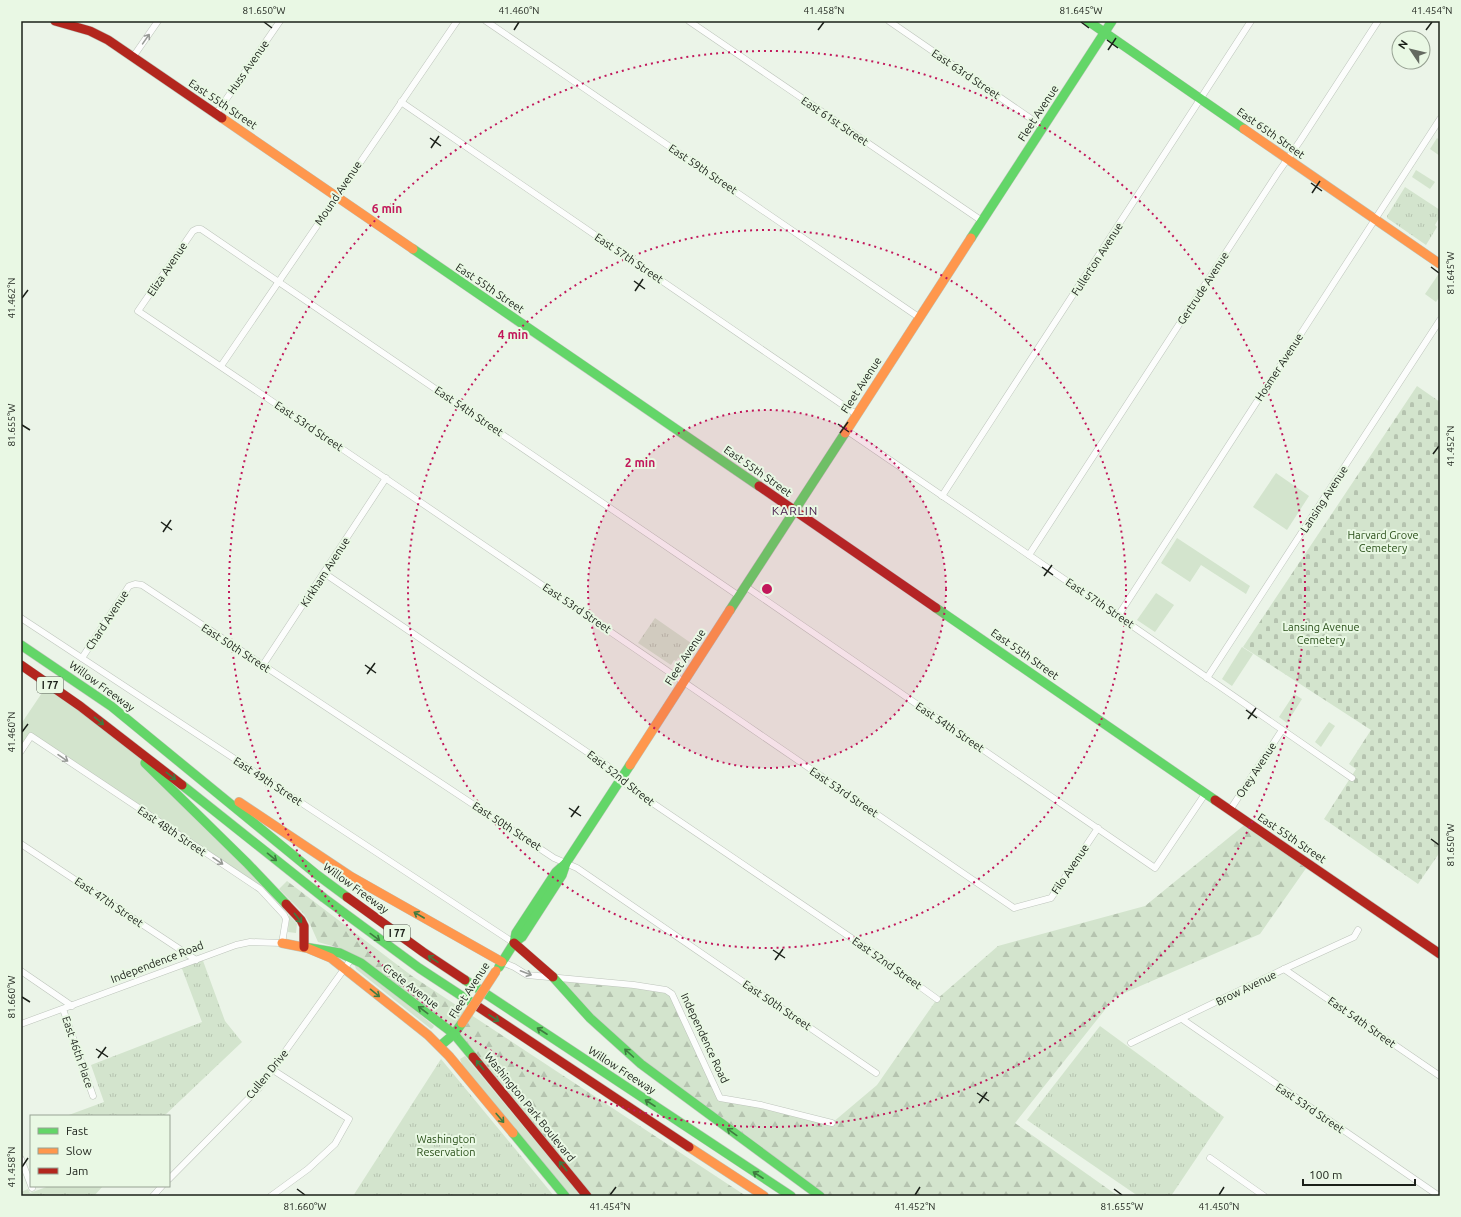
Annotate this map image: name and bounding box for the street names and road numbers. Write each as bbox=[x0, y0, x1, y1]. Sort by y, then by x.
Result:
street label: Huss Avenue bbox=[225, 38, 271, 96]
street label: East 63rd Street bbox=[930, 47, 1003, 102]
street label: East 55th Street bbox=[187, 77, 260, 132]
street label: Fleet Avenue bbox=[1015, 83, 1061, 143]
street label: East 61st Street bbox=[799, 94, 871, 148]
street label: East 65th Street bbox=[1235, 105, 1308, 161]
street label: East 59th Street bbox=[667, 142, 740, 197]
street label: Mound Avenue bbox=[312, 159, 364, 227]
street label: Fullerton Avenue bbox=[1069, 220, 1125, 298]
street label: East 57th Street bbox=[593, 231, 666, 286]
street label: Eliza Avenue bbox=[145, 240, 189, 298]
street label: Gertrude Avenue bbox=[1175, 249, 1231, 327]
street label: East 55th Street bbox=[454, 261, 527, 316]
street label: Hosmer Avenue bbox=[1253, 331, 1305, 403]
street label: Fleet Avenue bbox=[838, 355, 884, 415]
street label: East 54th Street bbox=[433, 384, 506, 439]
street label: East 53rd Street bbox=[273, 399, 346, 454]
street label: East 55th Street bbox=[722, 443, 795, 499]
street label: Lansing Avenue bbox=[1298, 463, 1350, 535]
street label: Kirkham Avenue bbox=[298, 535, 352, 609]
street label: East 57th Street bbox=[1064, 576, 1137, 631]
street label: East 53rd Street bbox=[541, 581, 614, 636]
street label: Chard Avenue bbox=[83, 588, 131, 652]
street label: East 50th Street bbox=[199, 621, 273, 675]
street label: East 55th Street bbox=[989, 626, 1062, 682]
street label: Fleet Avenue bbox=[662, 627, 708, 687]
street label: Willow Freeway bbox=[67, 658, 138, 714]
road number: I 77 bbox=[37, 677, 63, 693]
street label: East 54th Street bbox=[914, 700, 987, 755]
street label: Orey Avenue bbox=[1234, 740, 1278, 800]
street label: East 52nd Street bbox=[585, 748, 657, 808]
street label: East 49th Street bbox=[231, 754, 305, 808]
street label: East 53rd Street bbox=[808, 765, 881, 820]
street label: East 50th Street bbox=[470, 799, 544, 853]
street label: East 48th Street bbox=[136, 804, 209, 859]
street label: East 55th Street bbox=[1256, 811, 1329, 866]
street label: Filo Avenue bbox=[1049, 842, 1091, 896]
street label: Willow Freeway bbox=[321, 860, 392, 916]
street label: East 47th Street bbox=[73, 875, 146, 930]
road number: I 77 bbox=[384, 925, 410, 941]
street label: East 52nd Street bbox=[850, 935, 924, 992]
street label: Independence Road bbox=[109, 939, 205, 985]
street label: Fleet Avenue bbox=[446, 960, 492, 1020]
street label: Crete Avenue bbox=[381, 961, 441, 1011]
street label: Brow Avenue bbox=[1214, 968, 1278, 1008]
street label: East 50th Street bbox=[741, 978, 814, 1033]
street label: Independence Road bbox=[679, 991, 731, 1085]
street label: East 54th Street bbox=[1326, 994, 1399, 1050]
street label: East 46th Place bbox=[60, 1014, 96, 1090]
street label: Willow Freeway bbox=[586, 1044, 658, 1097]
street label: Cullen Drive bbox=[244, 1047, 290, 1101]
street label: Washington Park Boulevard bbox=[483, 1050, 577, 1164]
street label: East 53rd Street bbox=[1274, 1081, 1347, 1136]

